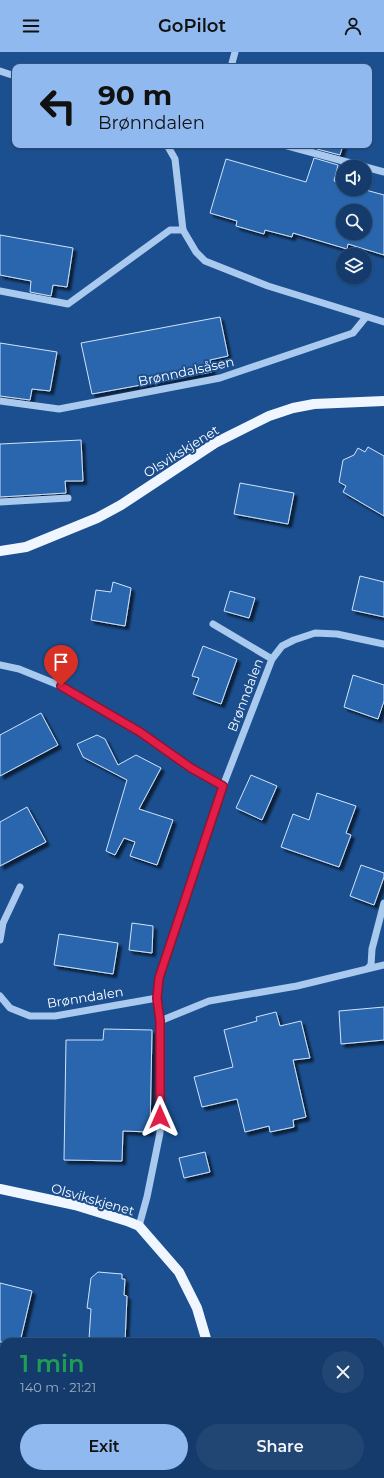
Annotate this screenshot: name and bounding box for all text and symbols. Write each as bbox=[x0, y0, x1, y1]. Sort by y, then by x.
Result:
icon: menu bbox=[20, 15, 42, 37]
text: GoPilot bbox=[158, 15, 226, 37]
icon: person bbox=[342, 15, 364, 37]
text: 90 m bbox=[98, 78, 172, 112]
icon: left bbox=[32, 80, 84, 132]
text: Brønndalen bbox=[98, 112, 205, 134]
map controls bbox=[336, 160, 372, 284]
button: sound bbox=[336, 160, 372, 196]
button: search bbox=[336, 204, 372, 240]
button: layers bbox=[336, 248, 372, 284]
street label: Brønndalsåsen bbox=[137, 353, 235, 389]
street label: Olsvikskjenet bbox=[140, 421, 222, 481]
pin bbox=[44, 645, 78, 686]
icon: arrive bbox=[50, 651, 72, 673]
street label: Brønndalen bbox=[224, 656, 266, 734]
street label: Brønndalen bbox=[46, 983, 124, 1011]
position arrow bbox=[139, 1096, 181, 1138]
street label: Olsvikskjenet bbox=[49, 1179, 137, 1219]
text: 1 min bbox=[20, 1349, 84, 1378]
button: close bbox=[322, 1351, 364, 1393]
text: 140 m · 21:21 bbox=[20, 1379, 96, 1395]
button: Exit bbox=[20, 1424, 188, 1470]
button: Share bbox=[196, 1424, 364, 1470]

